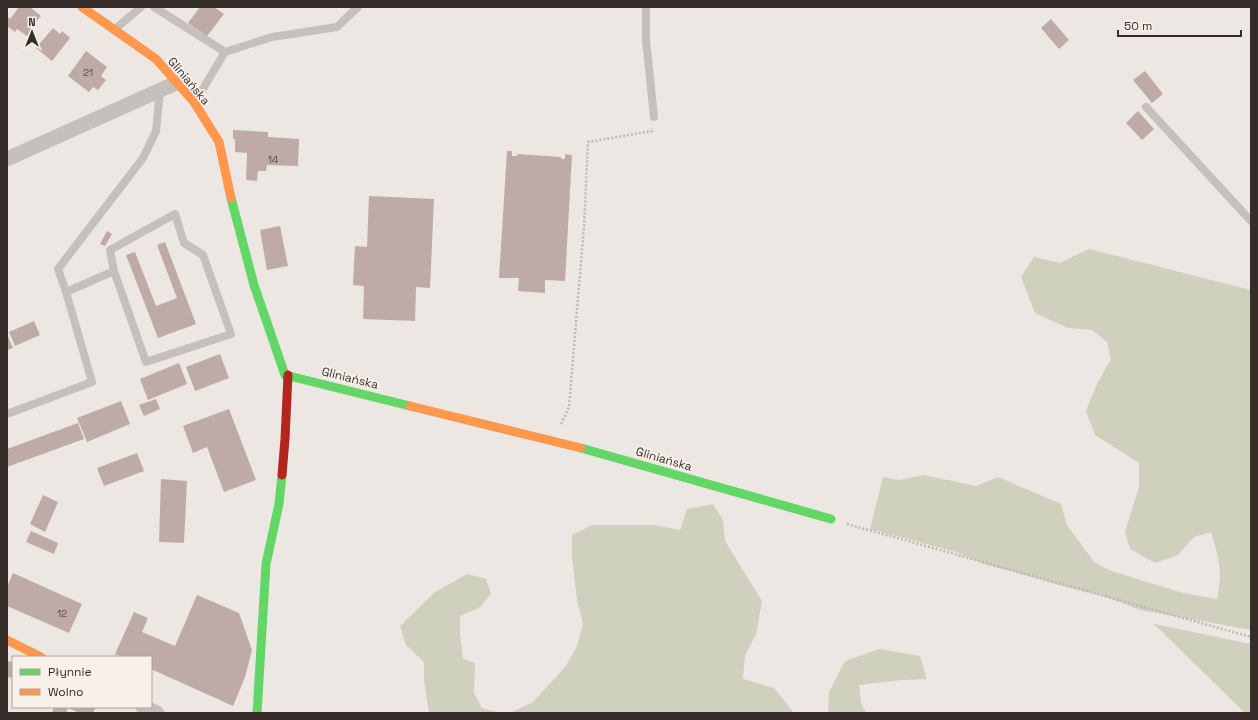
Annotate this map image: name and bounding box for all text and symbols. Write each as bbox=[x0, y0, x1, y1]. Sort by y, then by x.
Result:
north arrow bbox=[12, 12, 52, 52]
scale bar bbox=[1118, 12, 1241, 38]
text: N bbox=[28, 15, 36, 29]
text: 50 m bbox=[1124, 18, 1152, 34]
street label: Gliniańska bbox=[164, 54, 214, 108]
house number: 21 bbox=[83, 66, 93, 79]
house number: 14 bbox=[268, 153, 278, 166]
street label: Gliniańska bbox=[320, 363, 380, 393]
street label: Gliniańska bbox=[634, 443, 694, 475]
house number: 12 bbox=[57, 607, 67, 620]
legend bbox=[12, 656, 152, 708]
text: Płynnie bbox=[48, 664, 92, 680]
text: Wolno bbox=[48, 684, 83, 700]

